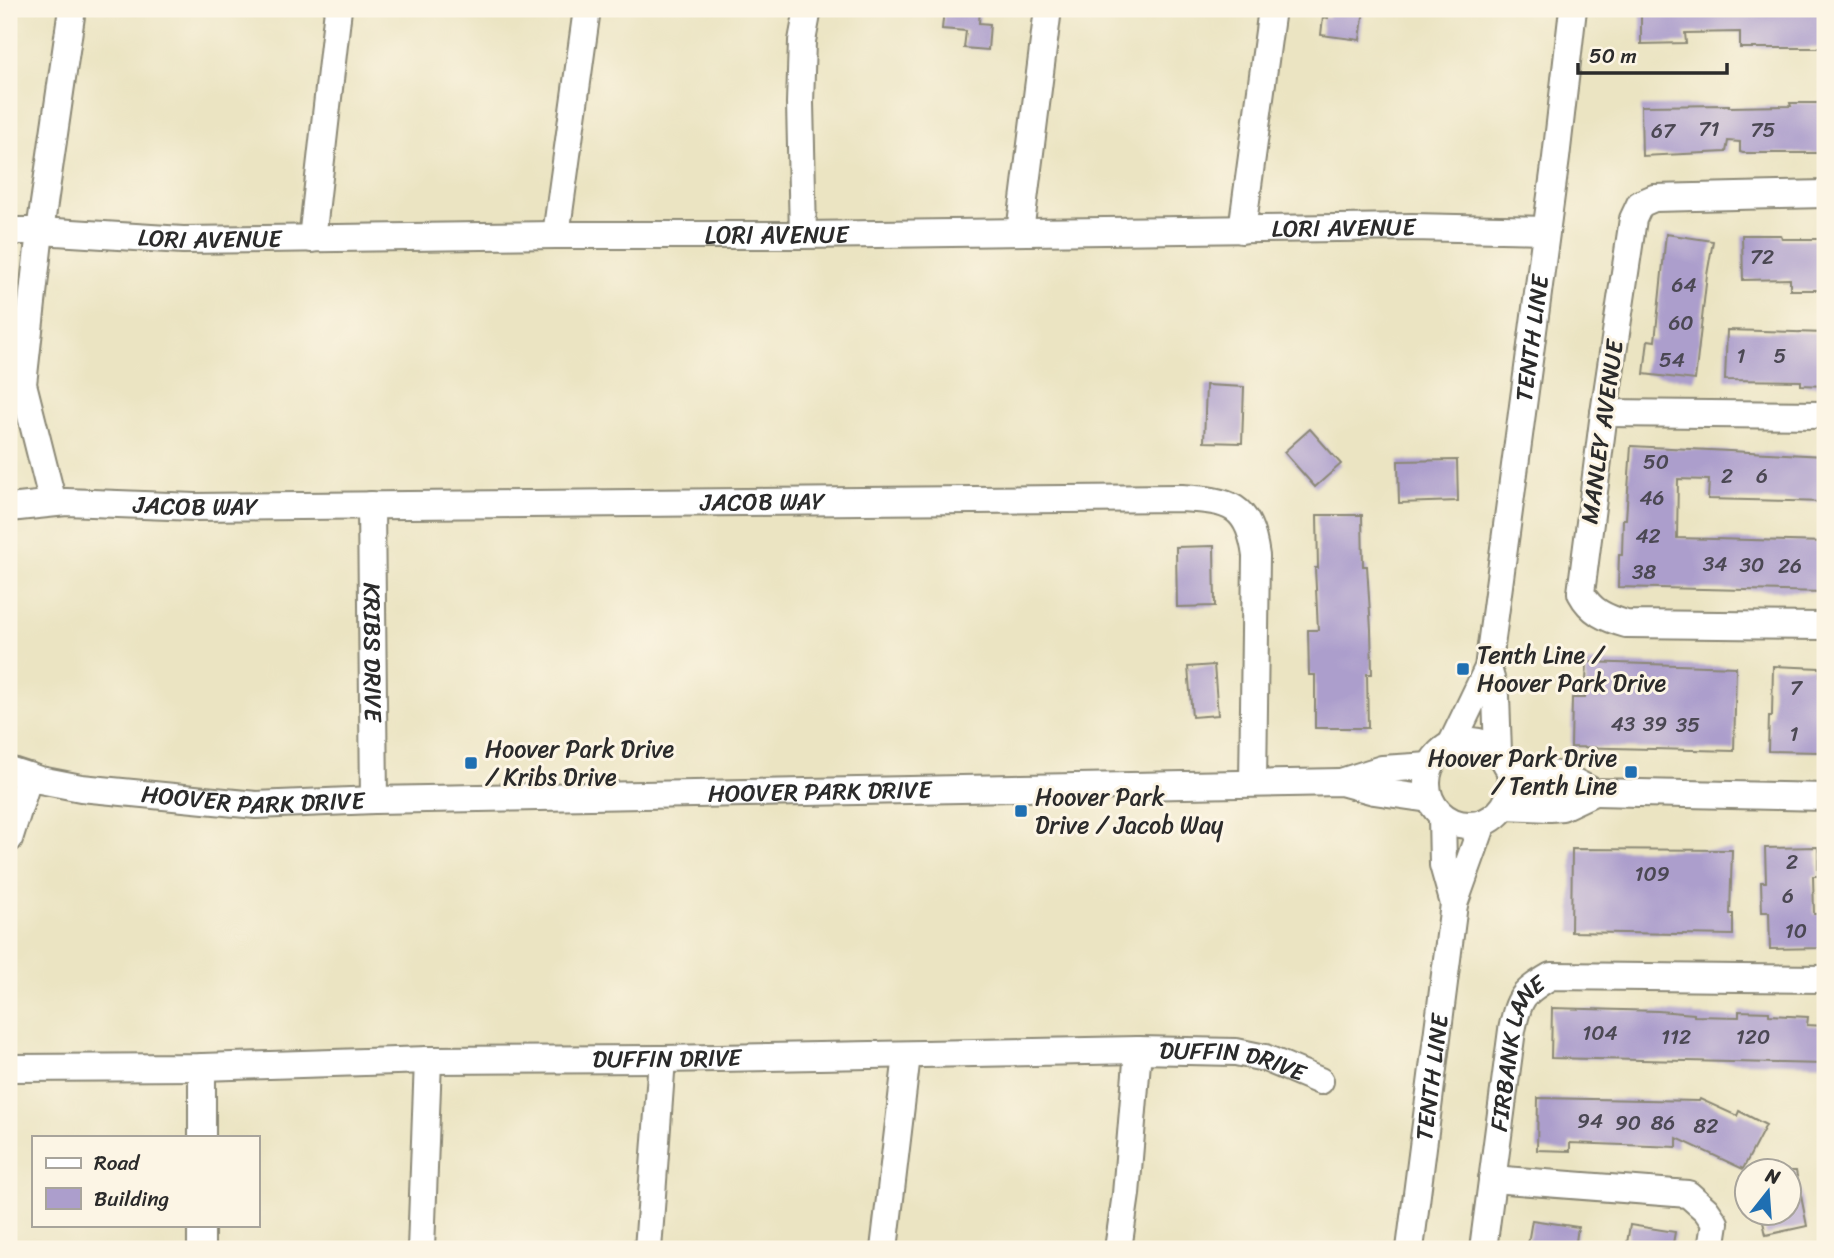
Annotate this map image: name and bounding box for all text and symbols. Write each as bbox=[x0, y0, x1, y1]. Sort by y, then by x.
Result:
scale bar bbox=[1578, 32, 1727, 76]
text: 50 m bbox=[1589, 37, 1637, 75]
house number: 71 bbox=[1699, 110, 1720, 148]
house number: 75 bbox=[1751, 111, 1776, 149]
house number: 67 bbox=[1651, 112, 1677, 150]
street label: LORI AVENUE bbox=[1271, 206, 1417, 250]
street label: LORI AVENUE bbox=[705, 213, 851, 256]
street label: LORI AVENUE bbox=[137, 216, 284, 261]
house number: 72 bbox=[1750, 238, 1774, 276]
house number: 64 bbox=[1671, 266, 1697, 304]
street label: TENTH LINE bbox=[1503, 271, 1561, 404]
house number: 60 bbox=[1668, 304, 1694, 342]
street label: MANLEY AVENUE bbox=[1568, 336, 1636, 527]
house number: 1 bbox=[1736, 337, 1746, 375]
house number: 5 bbox=[1774, 337, 1787, 375]
house number: 54 bbox=[1659, 341, 1685, 379]
house number: 50 bbox=[1643, 443, 1669, 481]
house number: 2 bbox=[1721, 457, 1733, 495]
house number: 6 bbox=[1756, 457, 1768, 495]
house number: 46 bbox=[1639, 479, 1665, 517]
street label: JACOB WAY bbox=[699, 480, 826, 523]
street label: JACOB WAY bbox=[131, 484, 259, 528]
house number: 42 bbox=[1635, 517, 1661, 555]
house number: 34 bbox=[1703, 545, 1727, 583]
house number: 30 bbox=[1740, 546, 1764, 584]
house number: 26 bbox=[1778, 547, 1802, 585]
house number: 38 bbox=[1632, 553, 1656, 591]
street label: KRIBS DRIVE bbox=[351, 582, 394, 723]
place label: Tenth Line / Hoover Park Drive bbox=[1477, 634, 1667, 704]
marker: Tenth Line / Hoover Park Drive bbox=[1455, 661, 1471, 677]
house number: 7 bbox=[1790, 669, 1804, 707]
house number: 43 bbox=[1611, 705, 1636, 743]
house number: 39 bbox=[1643, 705, 1667, 743]
house number: 35 bbox=[1676, 706, 1700, 744]
house number: 1 bbox=[1789, 715, 1799, 753]
place label: Hoover Park Drive / Kribs Drive bbox=[485, 728, 675, 798]
place label: Hoover Park Drive / Tenth Line bbox=[1428, 737, 1617, 807]
marker: Hoover Park Drive / Kribs Drive bbox=[463, 755, 479, 771]
marker: Hoover Park Drive / Tenth Line bbox=[1623, 764, 1639, 780]
street label: HOOVER PARK DRIVE bbox=[707, 769, 934, 815]
street label: HOOVER PARK DRIVE bbox=[140, 773, 367, 826]
place label: Hoover Park Drive / Jacob Way bbox=[1035, 776, 1224, 846]
marker: Hoover Park Drive / Jacob Way bbox=[1013, 803, 1029, 819]
house number: 2 bbox=[1786, 843, 1798, 881]
house number: 109 bbox=[1634, 855, 1670, 893]
house number: 6 bbox=[1782, 877, 1794, 915]
house number: 10 bbox=[1785, 912, 1807, 950]
street label: FIRBANK LANE bbox=[1478, 963, 1555, 1134]
street label: TENTH LINE bbox=[1403, 1010, 1461, 1143]
house number: 104 bbox=[1582, 1014, 1618, 1052]
house number: 112 bbox=[1661, 1018, 1691, 1056]
house number: 120 bbox=[1736, 1018, 1770, 1056]
street label: DUFFIN DRIVE bbox=[1159, 1029, 1314, 1094]
street label: DUFFIN DRIVE bbox=[592, 1036, 743, 1080]
house number: 94 bbox=[1577, 1102, 1603, 1140]
house number: 90 bbox=[1615, 1104, 1641, 1142]
house number: 86 bbox=[1651, 1104, 1675, 1142]
house number: 82 bbox=[1694, 1107, 1718, 1145]
legend bbox=[32, 1136, 259, 1226]
text: Road bbox=[94, 1144, 141, 1182]
north arrow bbox=[1732, 1156, 1802, 1226]
text: N bbox=[1761, 1158, 1785, 1194]
text: Building bbox=[94, 1180, 170, 1218]

